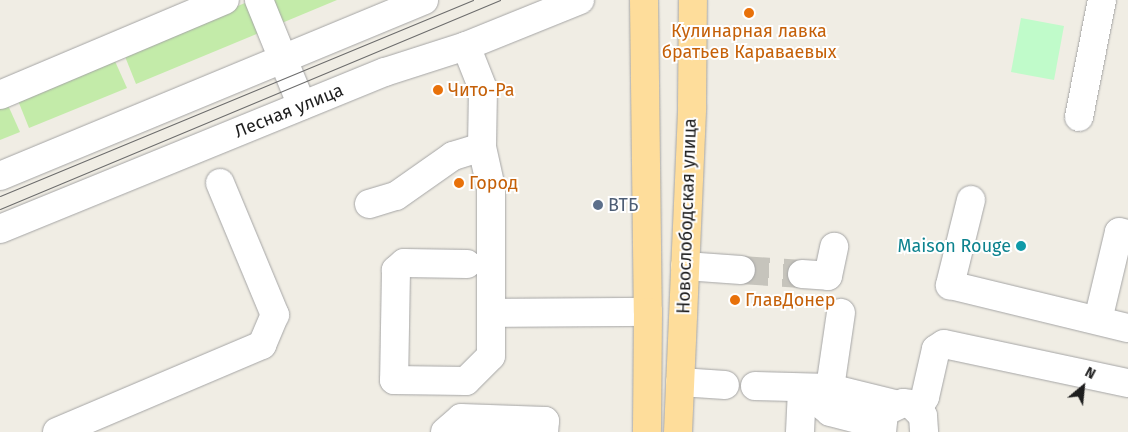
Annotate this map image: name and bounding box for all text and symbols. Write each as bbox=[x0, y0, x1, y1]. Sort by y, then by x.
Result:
marker: Кулинарная лавка братьев Караваевых bbox=[743, 7, 755, 19]
place label: Кулинарная лавка братьев Караваевых bbox=[662, 21, 836, 64]
street label: Лесная улица bbox=[231, 79, 347, 143]
place label: Чито-Ра bbox=[448, 79, 515, 101]
marker: Чито-Ра bbox=[432, 84, 444, 96]
street label: Новослободская улица bbox=[673, 118, 701, 314]
place label: Город bbox=[469, 172, 518, 194]
marker: Город bbox=[453, 177, 465, 189]
place label: ВТБ bbox=[608, 194, 638, 216]
marker: ВТБ bbox=[592, 199, 604, 211]
place label: Maison Rouge bbox=[897, 235, 1011, 257]
marker: Maison Rouge bbox=[1015, 240, 1027, 252]
place label: ГлавДонер bbox=[745, 289, 835, 311]
marker: ГлавДонер bbox=[729, 294, 741, 306]
north arrow bbox=[1058, 362, 1108, 412]
text: N bbox=[1082, 364, 1098, 383]

